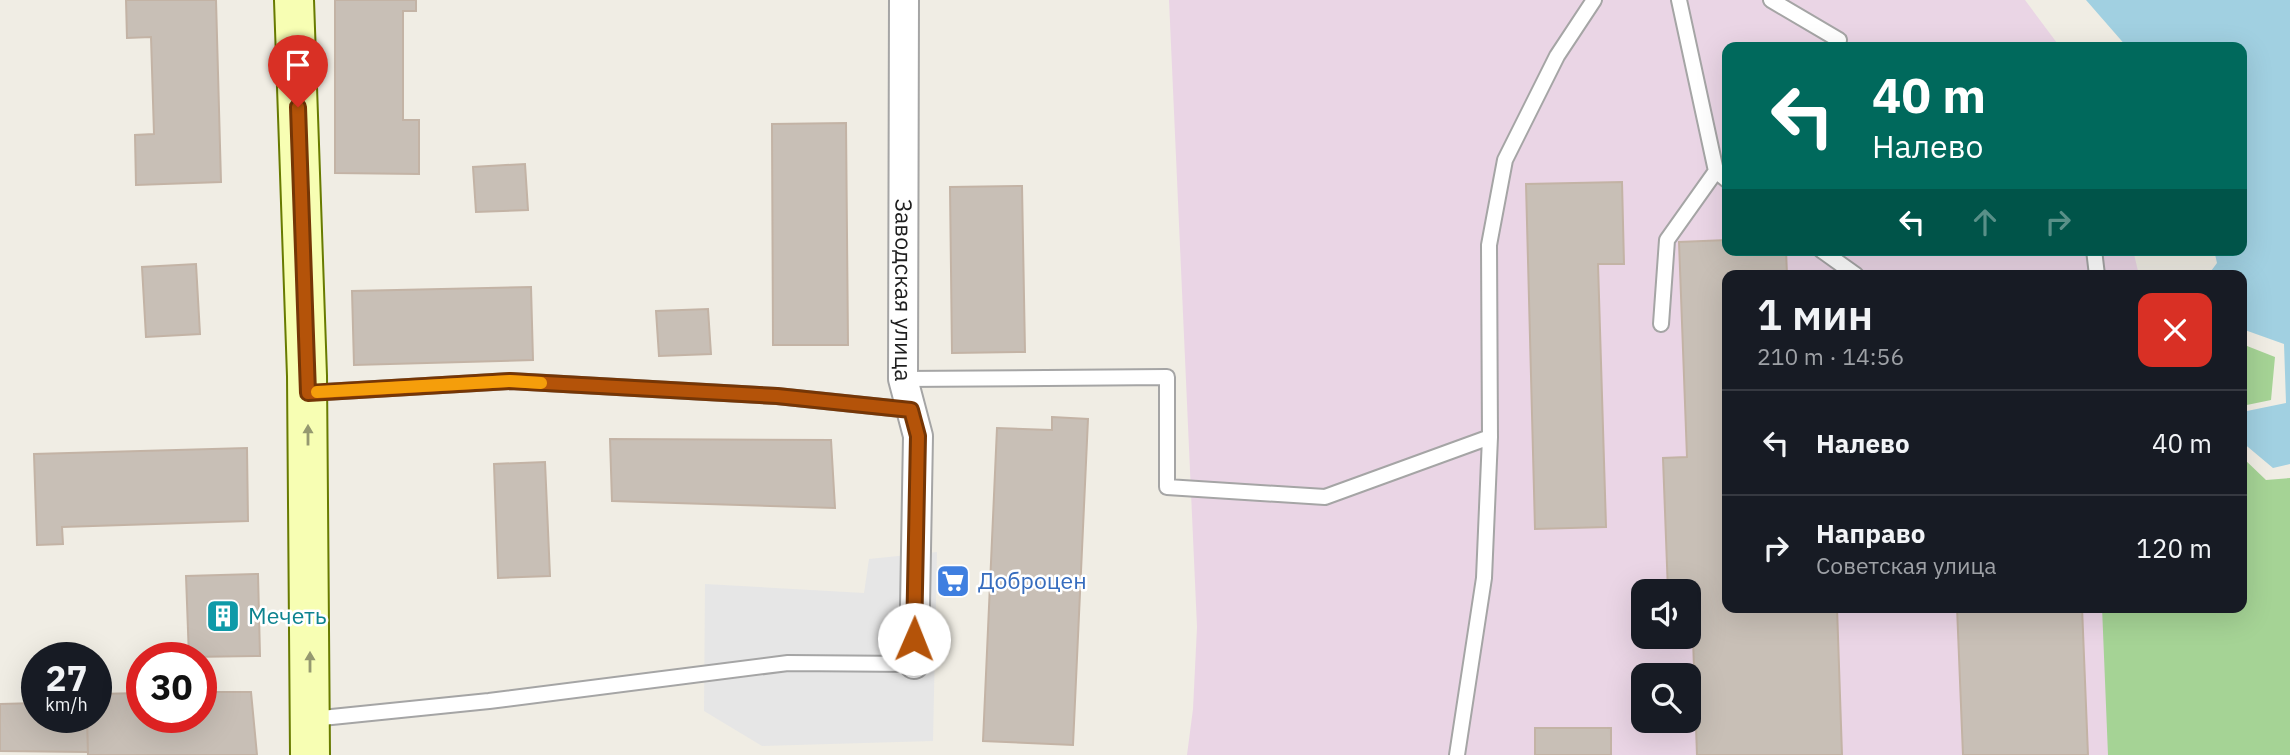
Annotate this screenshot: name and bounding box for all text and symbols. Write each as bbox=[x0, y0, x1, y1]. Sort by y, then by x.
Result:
pin bbox=[268, 35, 328, 107]
icon: arrive bbox=[279, 46, 317, 84]
text: 40 m bbox=[1872, 63, 1986, 126]
icon: left bbox=[1757, 70, 1848, 161]
text: Налево bbox=[1872, 125, 1983, 167]
street label: Заводская улица bbox=[889, 198, 919, 382]
icon: left bbox=[1893, 203, 1931, 241]
icon: ahead bbox=[1966, 203, 2004, 241]
icon: right bbox=[2039, 203, 2077, 241]
text: 1 мин bbox=[1757, 287, 1873, 342]
button: close bbox=[2138, 293, 2212, 367]
text: 210 m · 14:56 bbox=[1757, 341, 1904, 371]
one-way arrow bbox=[302, 424, 314, 446]
icon: left bbox=[1757, 424, 1795, 462]
text: Налево bbox=[1816, 426, 1910, 460]
text: 40 m bbox=[2152, 426, 2212, 460]
text: Направо bbox=[1816, 516, 1925, 550]
icon: right bbox=[1757, 529, 1795, 567]
text: 120 m bbox=[2136, 531, 2212, 565]
text: Советская улица bbox=[1816, 550, 1997, 580]
supermarket icon: Доброцен bbox=[934, 562, 972, 600]
place label: Доброцен bbox=[978, 565, 1087, 595]
map controls bbox=[1631, 579, 1701, 733]
button: sound bbox=[1631, 579, 1701, 649]
building icon: Мечеть bbox=[204, 597, 242, 635]
place label: Мечеть bbox=[248, 600, 327, 630]
position arrow bbox=[877, 602, 951, 676]
speed limit sign: 30 bbox=[126, 642, 217, 733]
one-way arrow bbox=[304, 651, 316, 673]
text: 27 bbox=[45, 655, 88, 701]
button: search bbox=[1631, 663, 1701, 733]
text: km/h bbox=[45, 693, 88, 716]

